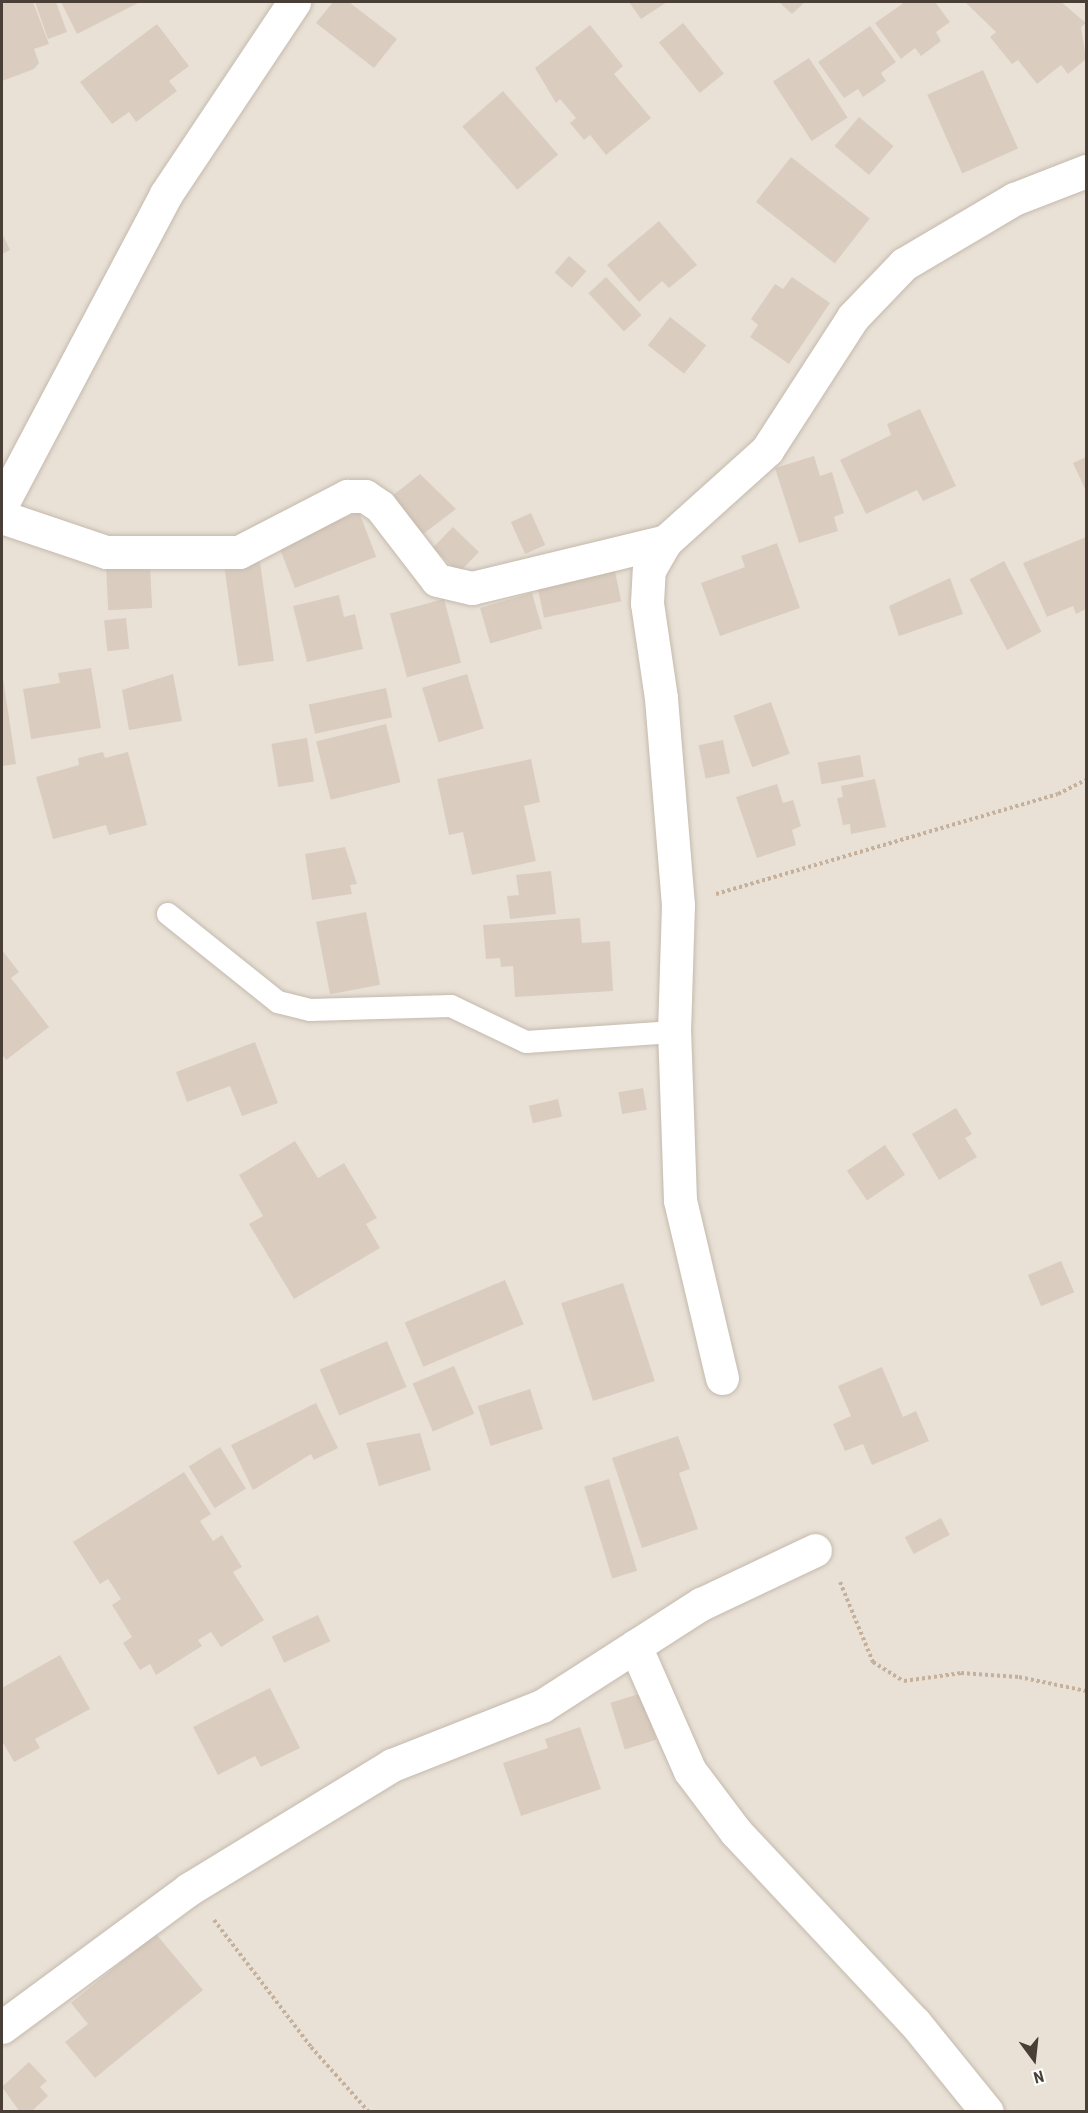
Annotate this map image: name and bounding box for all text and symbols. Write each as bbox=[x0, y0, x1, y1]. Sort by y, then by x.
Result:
north arrow bbox=[1004, 2029, 1064, 2089]
text: N bbox=[1032, 2066, 1046, 2087]

